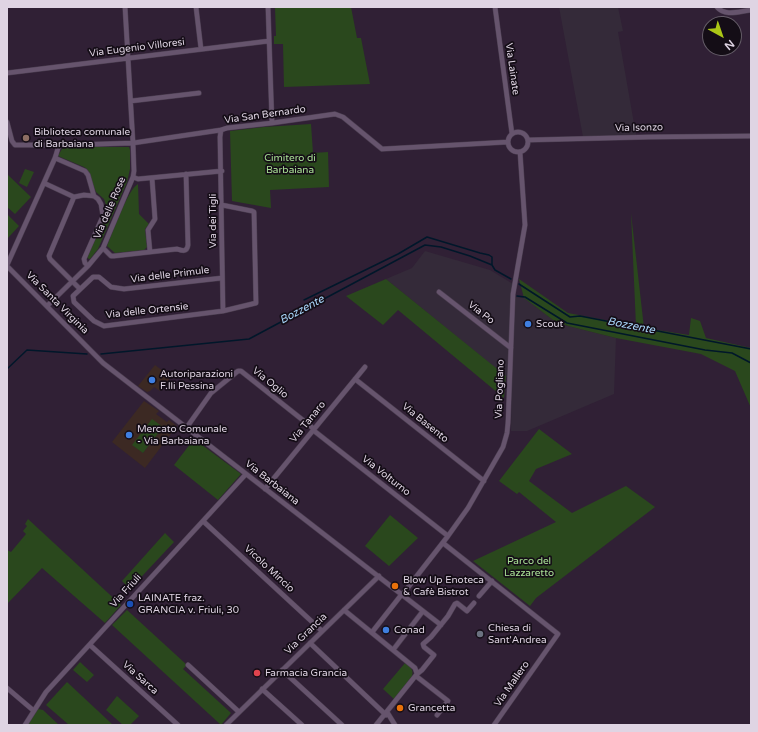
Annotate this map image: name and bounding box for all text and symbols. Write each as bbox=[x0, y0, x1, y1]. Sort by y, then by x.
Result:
north arrow bbox=[702, 16, 742, 56]
street label: Via Eugenio Villoresi bbox=[89, 36, 185, 60]
text: N bbox=[722, 37, 737, 53]
street label: Via Lainate bbox=[502, 42, 522, 96]
street label: Via San Bernardo bbox=[223, 103, 307, 127]
street label: Via Isonzo bbox=[615, 122, 663, 134]
place label: Biblioteca comunale di Barbaiana bbox=[34, 126, 130, 150]
marker: Biblioteca comunale di Barbaiana bbox=[21, 133, 31, 143]
park label: Cimitero di Barbaiana bbox=[264, 152, 316, 176]
street label: Via delle Rose bbox=[92, 175, 128, 241]
street label: Via dei Tigli bbox=[207, 194, 219, 248]
street label: Via delle Primule bbox=[130, 264, 210, 286]
street label: Via Santa Virginia bbox=[23, 269, 91, 337]
water label: Bozzente bbox=[278, 293, 326, 327]
street label: Via Po bbox=[465, 299, 497, 327]
street label: Via delle Ortensie bbox=[105, 301, 189, 321]
water label: Bozzente bbox=[606, 315, 656, 337]
place label: Scout bbox=[536, 318, 563, 330]
marker: Scout bbox=[523, 319, 533, 329]
street label: Via Pogliano bbox=[493, 359, 507, 419]
street label: Via Oglio bbox=[250, 365, 290, 401]
place label: Autoriparazioni F.lli Pessina bbox=[160, 368, 233, 392]
marker: Autoriparazioni F.lli Pessina bbox=[147, 375, 157, 385]
street label: Via Tanaro bbox=[288, 399, 328, 445]
street label: Via Basento bbox=[399, 401, 451, 445]
place label: Mercato Comunale - Via Barbaiana bbox=[137, 423, 227, 446]
marker: Mercato Comunale - Via Barbaiana bbox=[124, 430, 134, 440]
street label: Via Volturno bbox=[359, 453, 413, 499]
street label: Via Barbaiana bbox=[242, 458, 302, 508]
street label: Vicolo Mincio bbox=[242, 543, 296, 595]
park label: Parco del Lazzaretto bbox=[504, 555, 554, 578]
street label: Via Friuli bbox=[108, 572, 144, 610]
place label: Blow Up Enoteca & Cafè Bistrot bbox=[403, 574, 484, 598]
marker: Blow Up Enoteca & Cafè Bistrot bbox=[390, 581, 400, 591]
place label: LAINATE fraz. GRANCIA v. Friuli, 30 bbox=[138, 592, 239, 616]
marker: LAINATE fraz. GRANCIA v. Friuli, 30 bbox=[125, 599, 135, 609]
street label: Via Grancia bbox=[282, 611, 330, 657]
place label: Chiesa di Sant'Andrea bbox=[488, 622, 547, 646]
place label: Conad bbox=[394, 624, 425, 636]
marker: Conad bbox=[381, 625, 391, 635]
marker: Chiesa di Sant'Andrea bbox=[475, 629, 485, 639]
street label: Via Sarca bbox=[120, 659, 160, 697]
street label: Via Mallero bbox=[492, 659, 532, 709]
place label: Farmacia Grancia bbox=[265, 667, 347, 679]
marker: Farmacia Grancia bbox=[252, 668, 262, 678]
place label: Grancetta bbox=[408, 702, 455, 714]
marker: Grancetta bbox=[395, 703, 405, 713]

